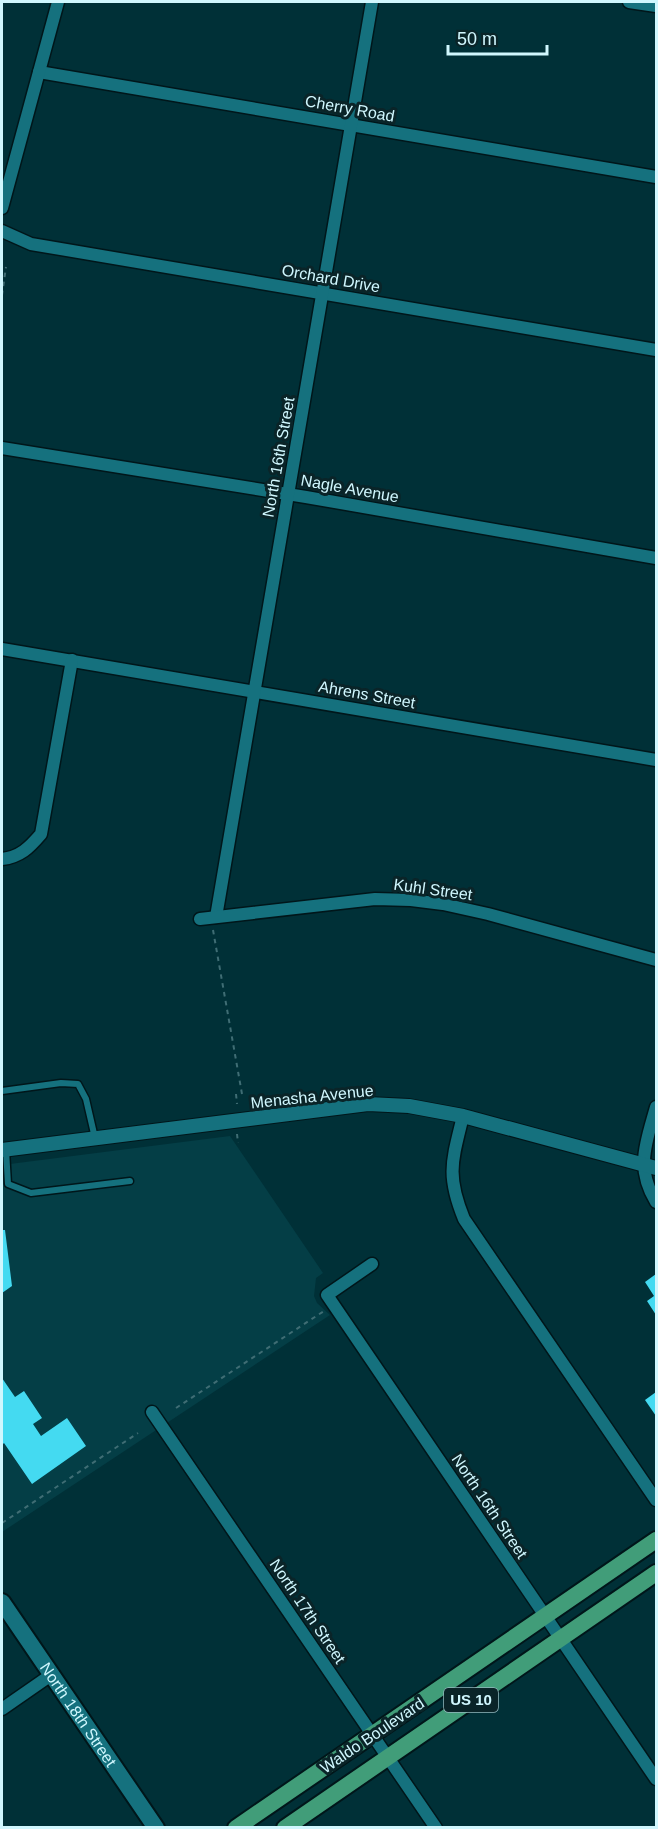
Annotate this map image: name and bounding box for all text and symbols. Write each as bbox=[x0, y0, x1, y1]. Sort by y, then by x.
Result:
scale bar bbox=[448, 18, 547, 56]
text: 50 m bbox=[457, 29, 497, 49]
street label: Cherry Road bbox=[304, 92, 396, 125]
street label: Orchard Drive bbox=[280, 261, 382, 296]
street label: North 16th Street bbox=[260, 395, 298, 519]
street label: Nagle Avenue bbox=[300, 471, 400, 506]
street label: Ahrens Street bbox=[317, 678, 417, 711]
street label: Kuhl Street bbox=[393, 876, 474, 903]
street label: Menasha Avenue bbox=[250, 1082, 374, 1111]
street label: North 16th Street bbox=[448, 1451, 531, 1562]
street label: North 17th Street bbox=[266, 1556, 349, 1667]
street label: North 18th Street bbox=[37, 1659, 120, 1770]
road number: US 10 bbox=[444, 1688, 498, 1712]
street label: Waldo Boulevard bbox=[317, 1694, 427, 1776]

